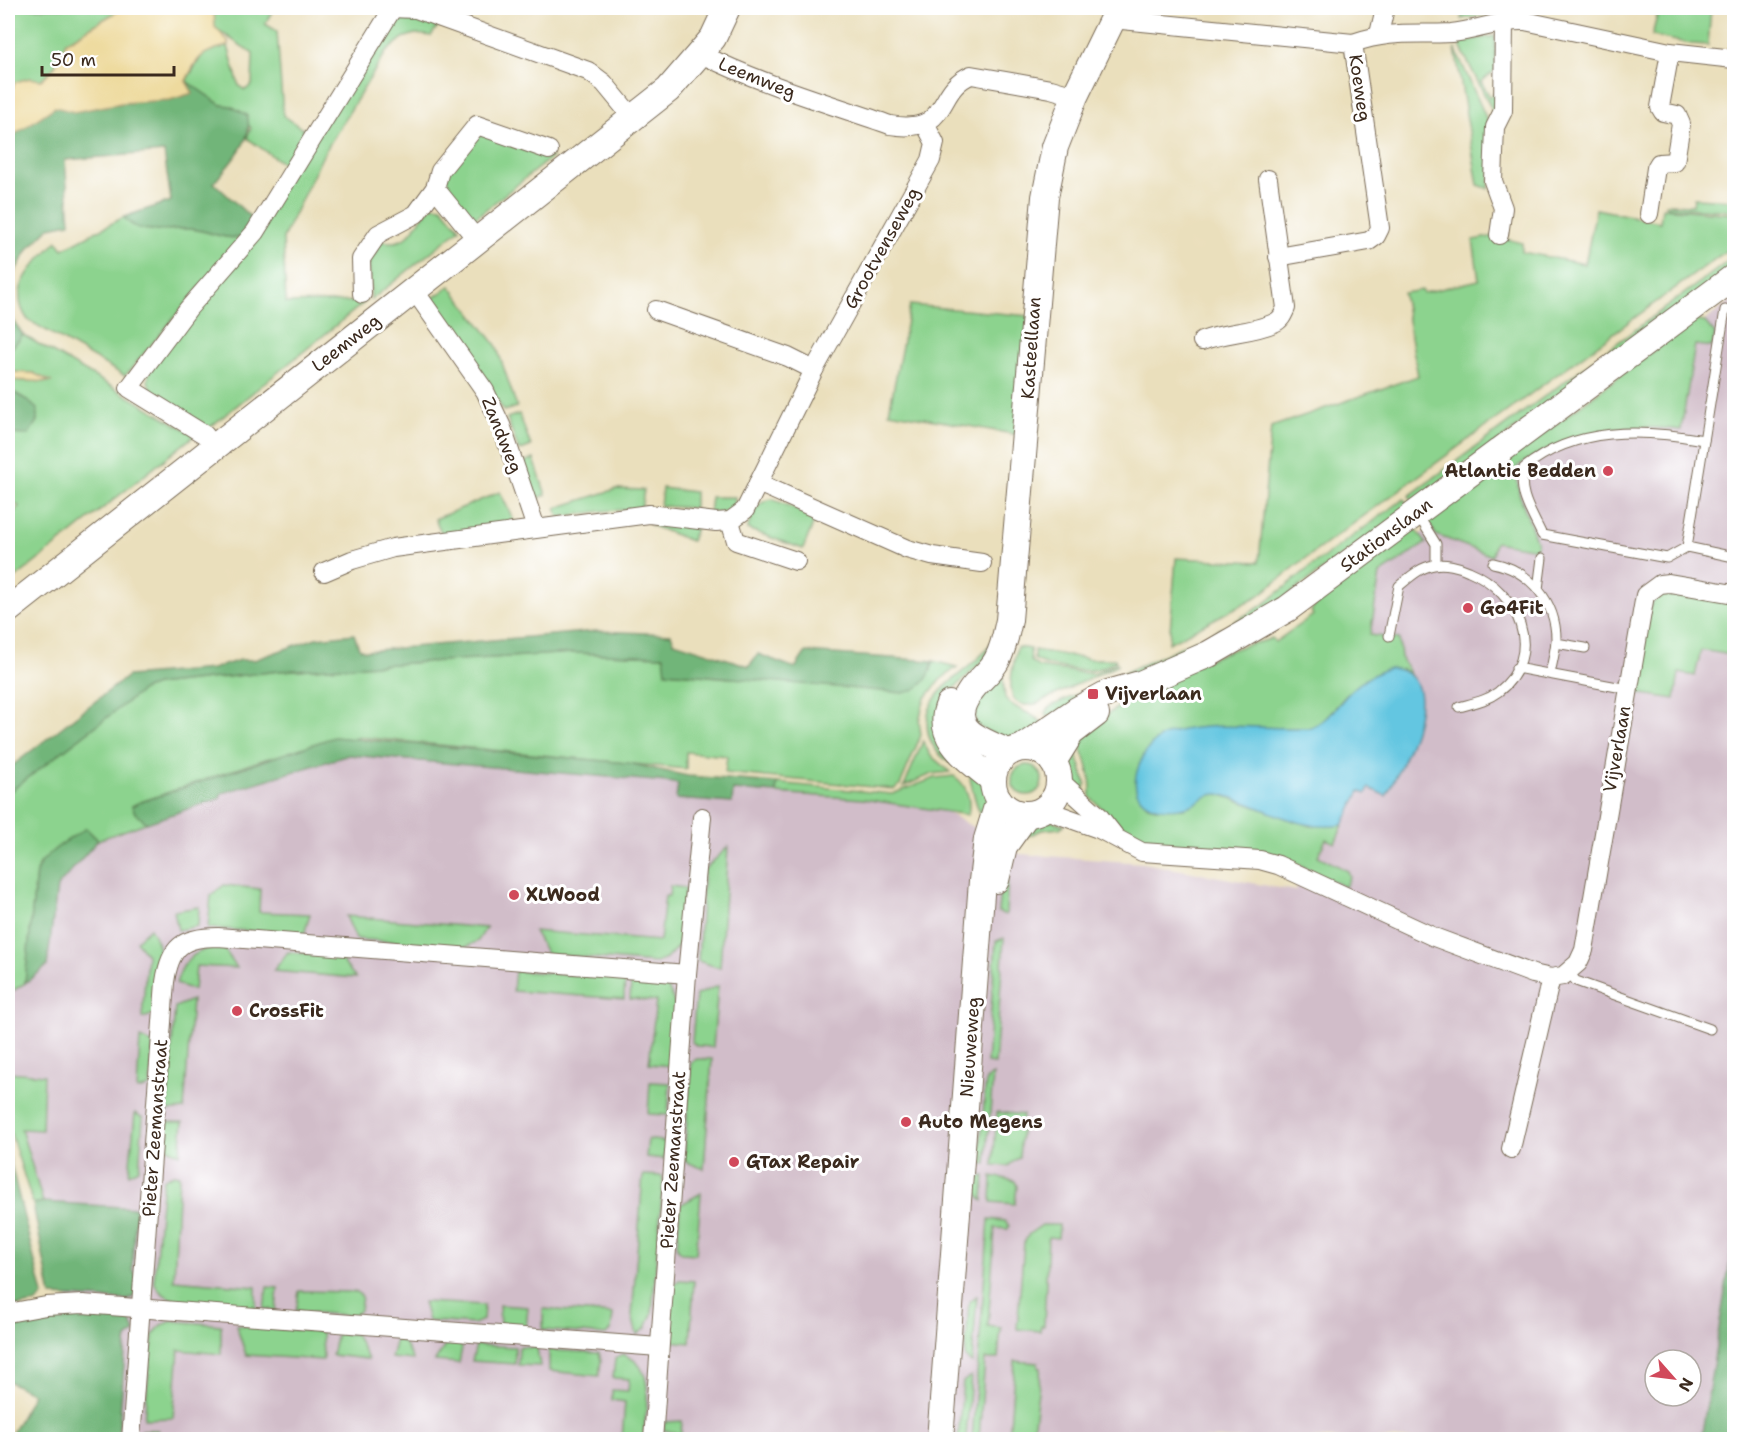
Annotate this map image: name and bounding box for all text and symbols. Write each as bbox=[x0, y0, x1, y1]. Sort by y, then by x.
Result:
scale bar bbox=[42, 39, 174, 77]
text: 50 m bbox=[51, 48, 96, 72]
street label: Leemweg bbox=[715, 52, 799, 104]
street label: Koeweg bbox=[1343, 53, 1377, 123]
street label: Grootvenseweg bbox=[839, 183, 925, 313]
street label: Kasteellaan bbox=[1015, 296, 1047, 400]
street label: Leemweg bbox=[307, 309, 385, 377]
street label: Zandweg bbox=[476, 393, 528, 477]
place label: Atlantic Bedden bbox=[1444, 459, 1596, 483]
marker: Atlantic Bedden bbox=[1601, 464, 1615, 478]
street label: Stationslaan bbox=[1335, 492, 1437, 578]
place label: Go4Fit bbox=[1480, 596, 1544, 620]
marker: Go4Fit bbox=[1461, 601, 1475, 615]
place label: Vijverlaan bbox=[1105, 682, 1202, 706]
marker: Vijverlaan bbox=[1086, 687, 1100, 701]
street label: Vijverlaan bbox=[1598, 704, 1636, 794]
place label: XLWood bbox=[526, 883, 600, 907]
marker: XLWood bbox=[507, 888, 521, 902]
street label: Nieuweweg bbox=[955, 996, 985, 1098]
place label: CrossFit bbox=[249, 999, 324, 1023]
marker: CrossFit bbox=[230, 1004, 244, 1018]
street label: Pieter Zeemanstraat bbox=[137, 1038, 173, 1218]
street label: Pieter Zeemanstraat bbox=[655, 1070, 691, 1250]
place label: Auto Megens bbox=[918, 1110, 1043, 1134]
marker: Auto Megens bbox=[899, 1115, 913, 1129]
place label: GTax Repair bbox=[746, 1150, 860, 1174]
marker: GTax Repair bbox=[727, 1155, 741, 1169]
north arrow bbox=[1643, 1348, 1703, 1408]
text: N bbox=[1674, 1374, 1698, 1395]

